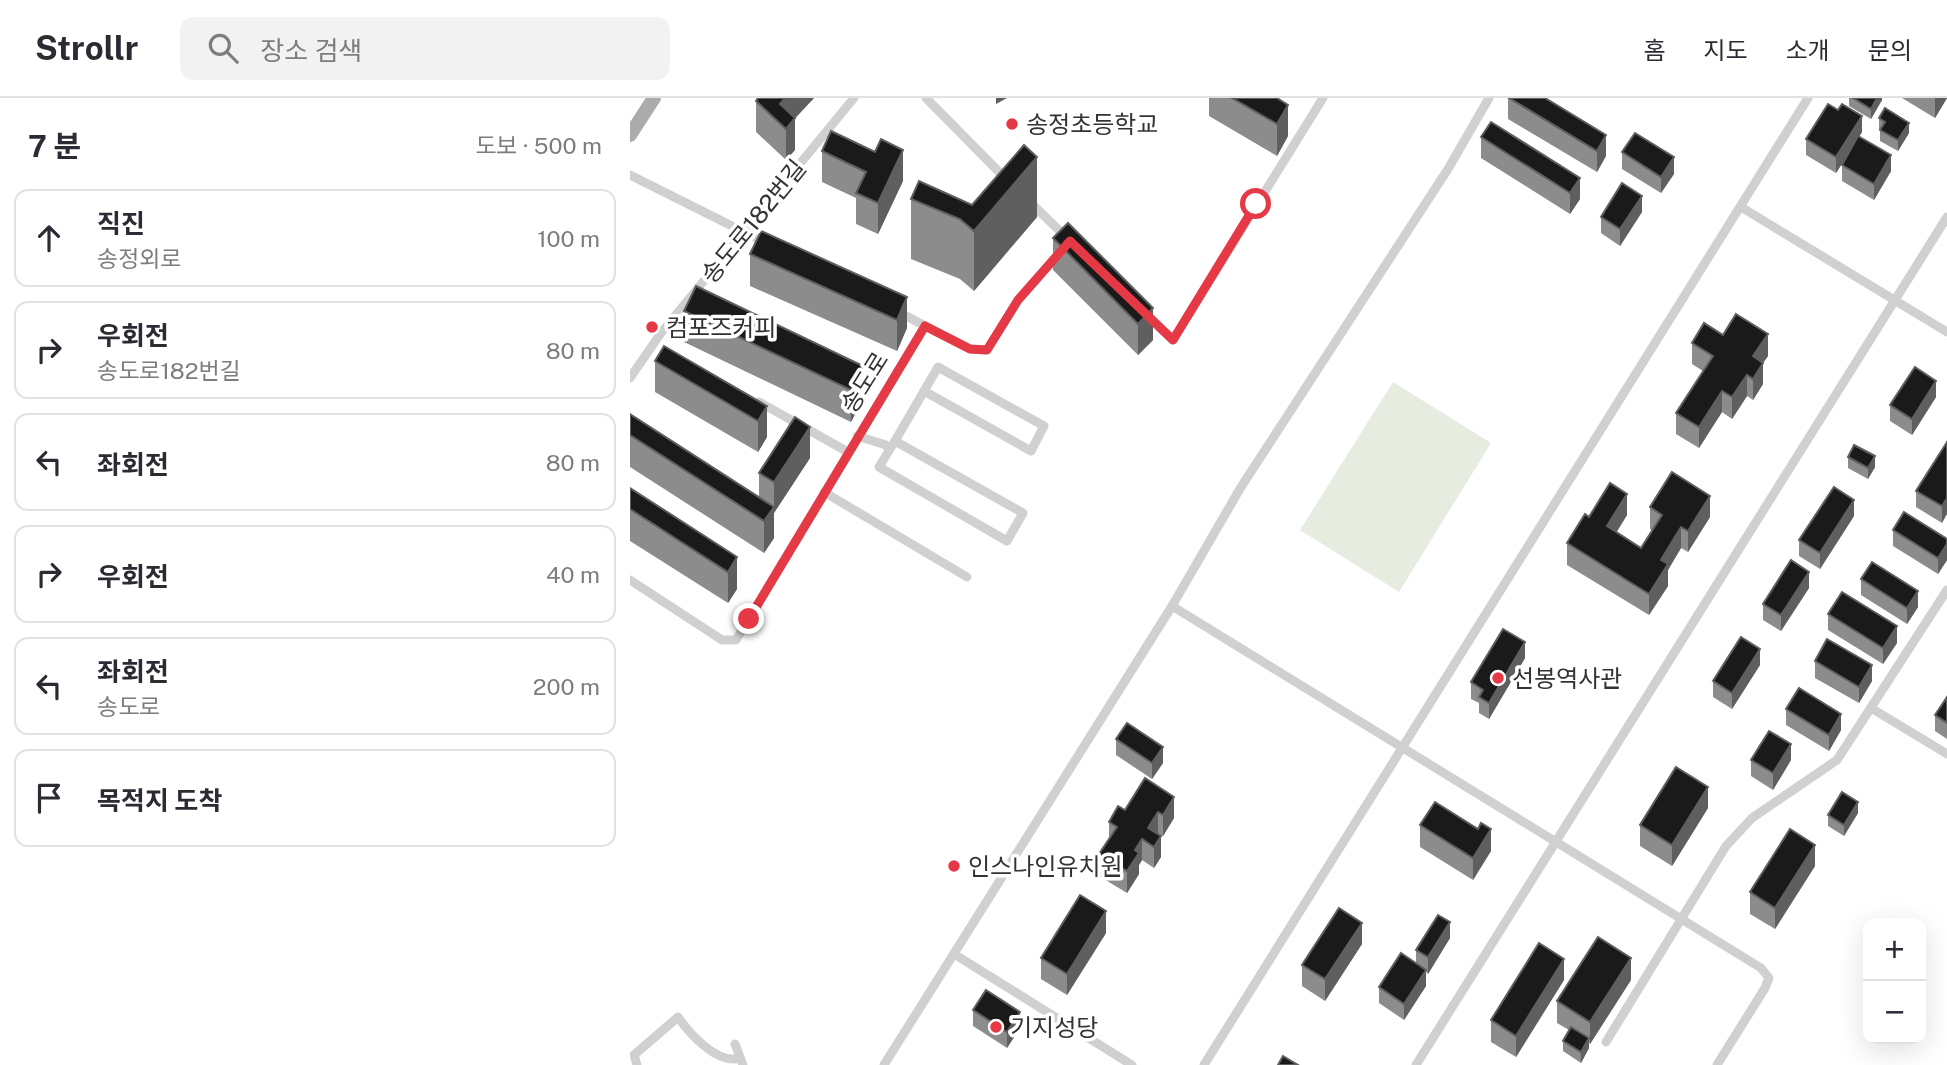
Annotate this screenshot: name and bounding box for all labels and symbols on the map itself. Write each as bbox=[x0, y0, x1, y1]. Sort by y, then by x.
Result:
place label: 송정초등학교 bbox=[1026, 110, 1158, 138]
marker: 송정초등학교 bbox=[1004, 116, 1020, 132]
street label: 송도로182번길 bbox=[695, 154, 811, 288]
route start bbox=[1240, 188, 1271, 219]
place label: 컴포즈커피 bbox=[666, 313, 776, 341]
marker: 컴포즈커피 bbox=[644, 319, 660, 335]
street label: 송도로 bbox=[835, 346, 893, 418]
route end bbox=[733, 603, 764, 634]
place label: 선봉역사관 bbox=[1512, 664, 1622, 692]
marker: 선봉역사관 bbox=[1490, 670, 1506, 686]
place label: 인스나인유치원 bbox=[968, 852, 1123, 880]
marker: 인스나인유치원 bbox=[946, 858, 962, 874]
place label: 기지성당 bbox=[1010, 1013, 1098, 1041]
marker: 기지성당 bbox=[988, 1019, 1004, 1035]

